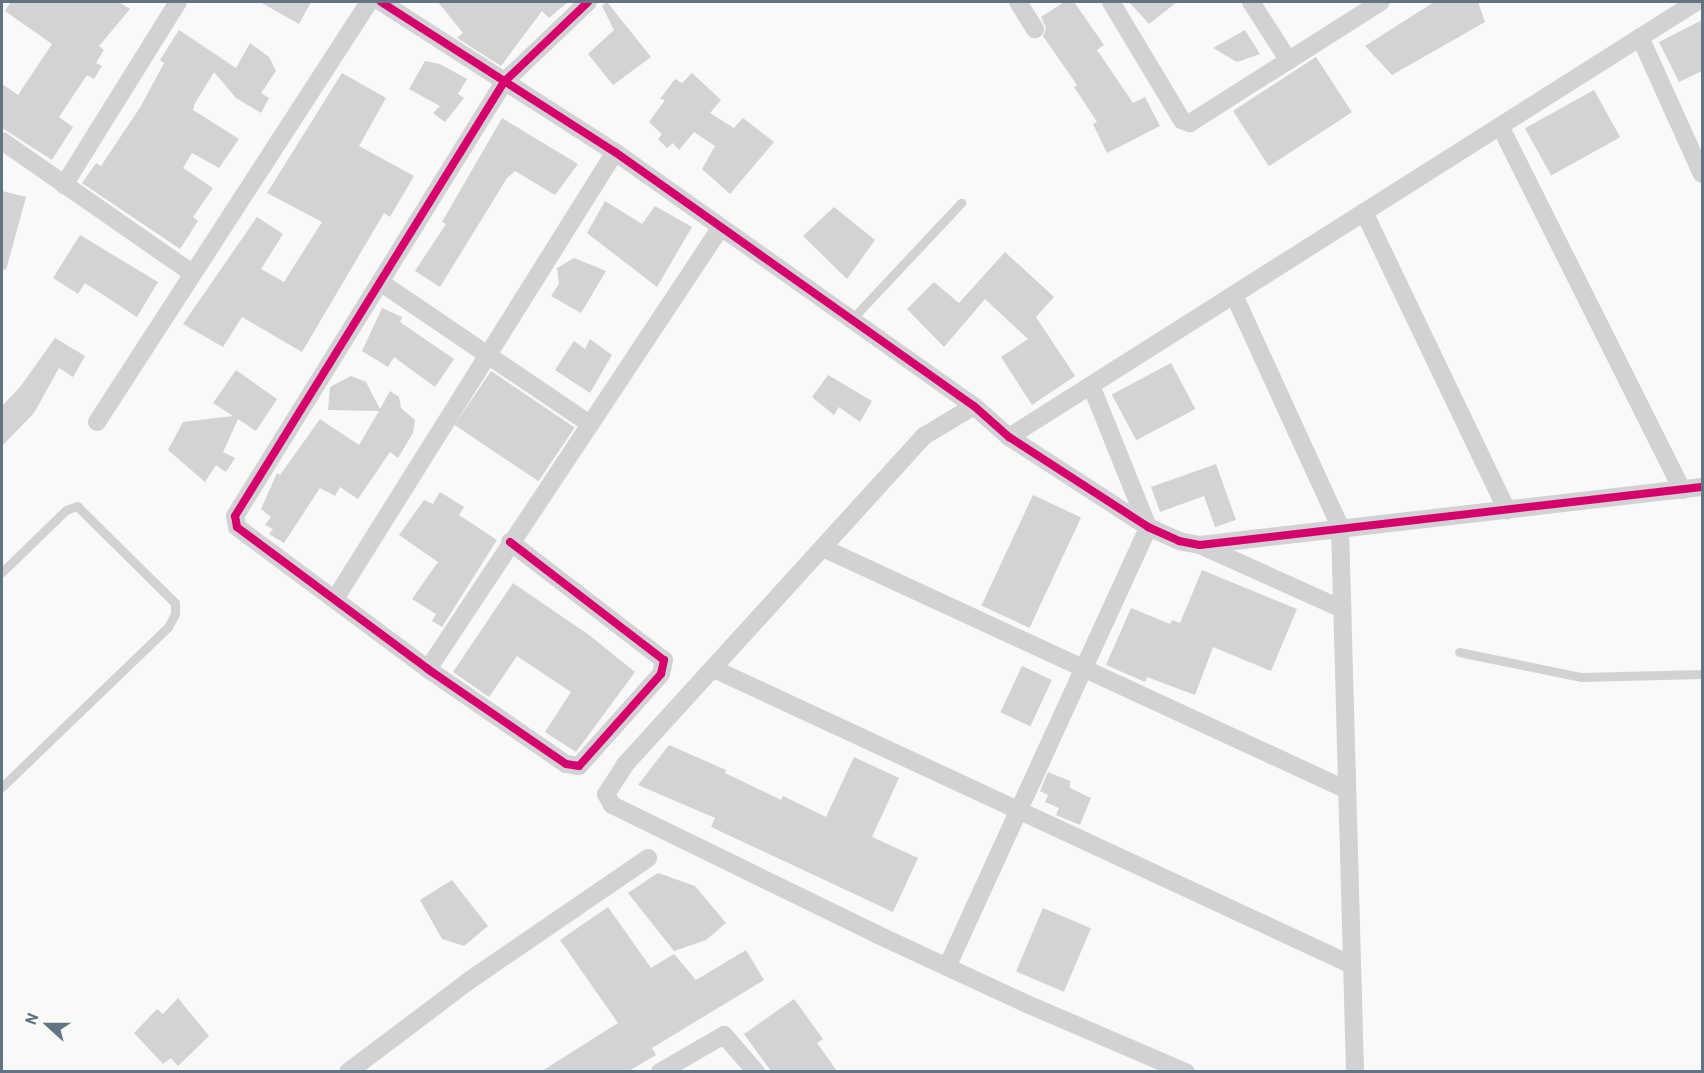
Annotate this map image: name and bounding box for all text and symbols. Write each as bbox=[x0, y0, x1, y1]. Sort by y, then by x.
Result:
north arrow bbox=[18, 995, 78, 1055]
text: N bbox=[20, 1010, 42, 1027]

